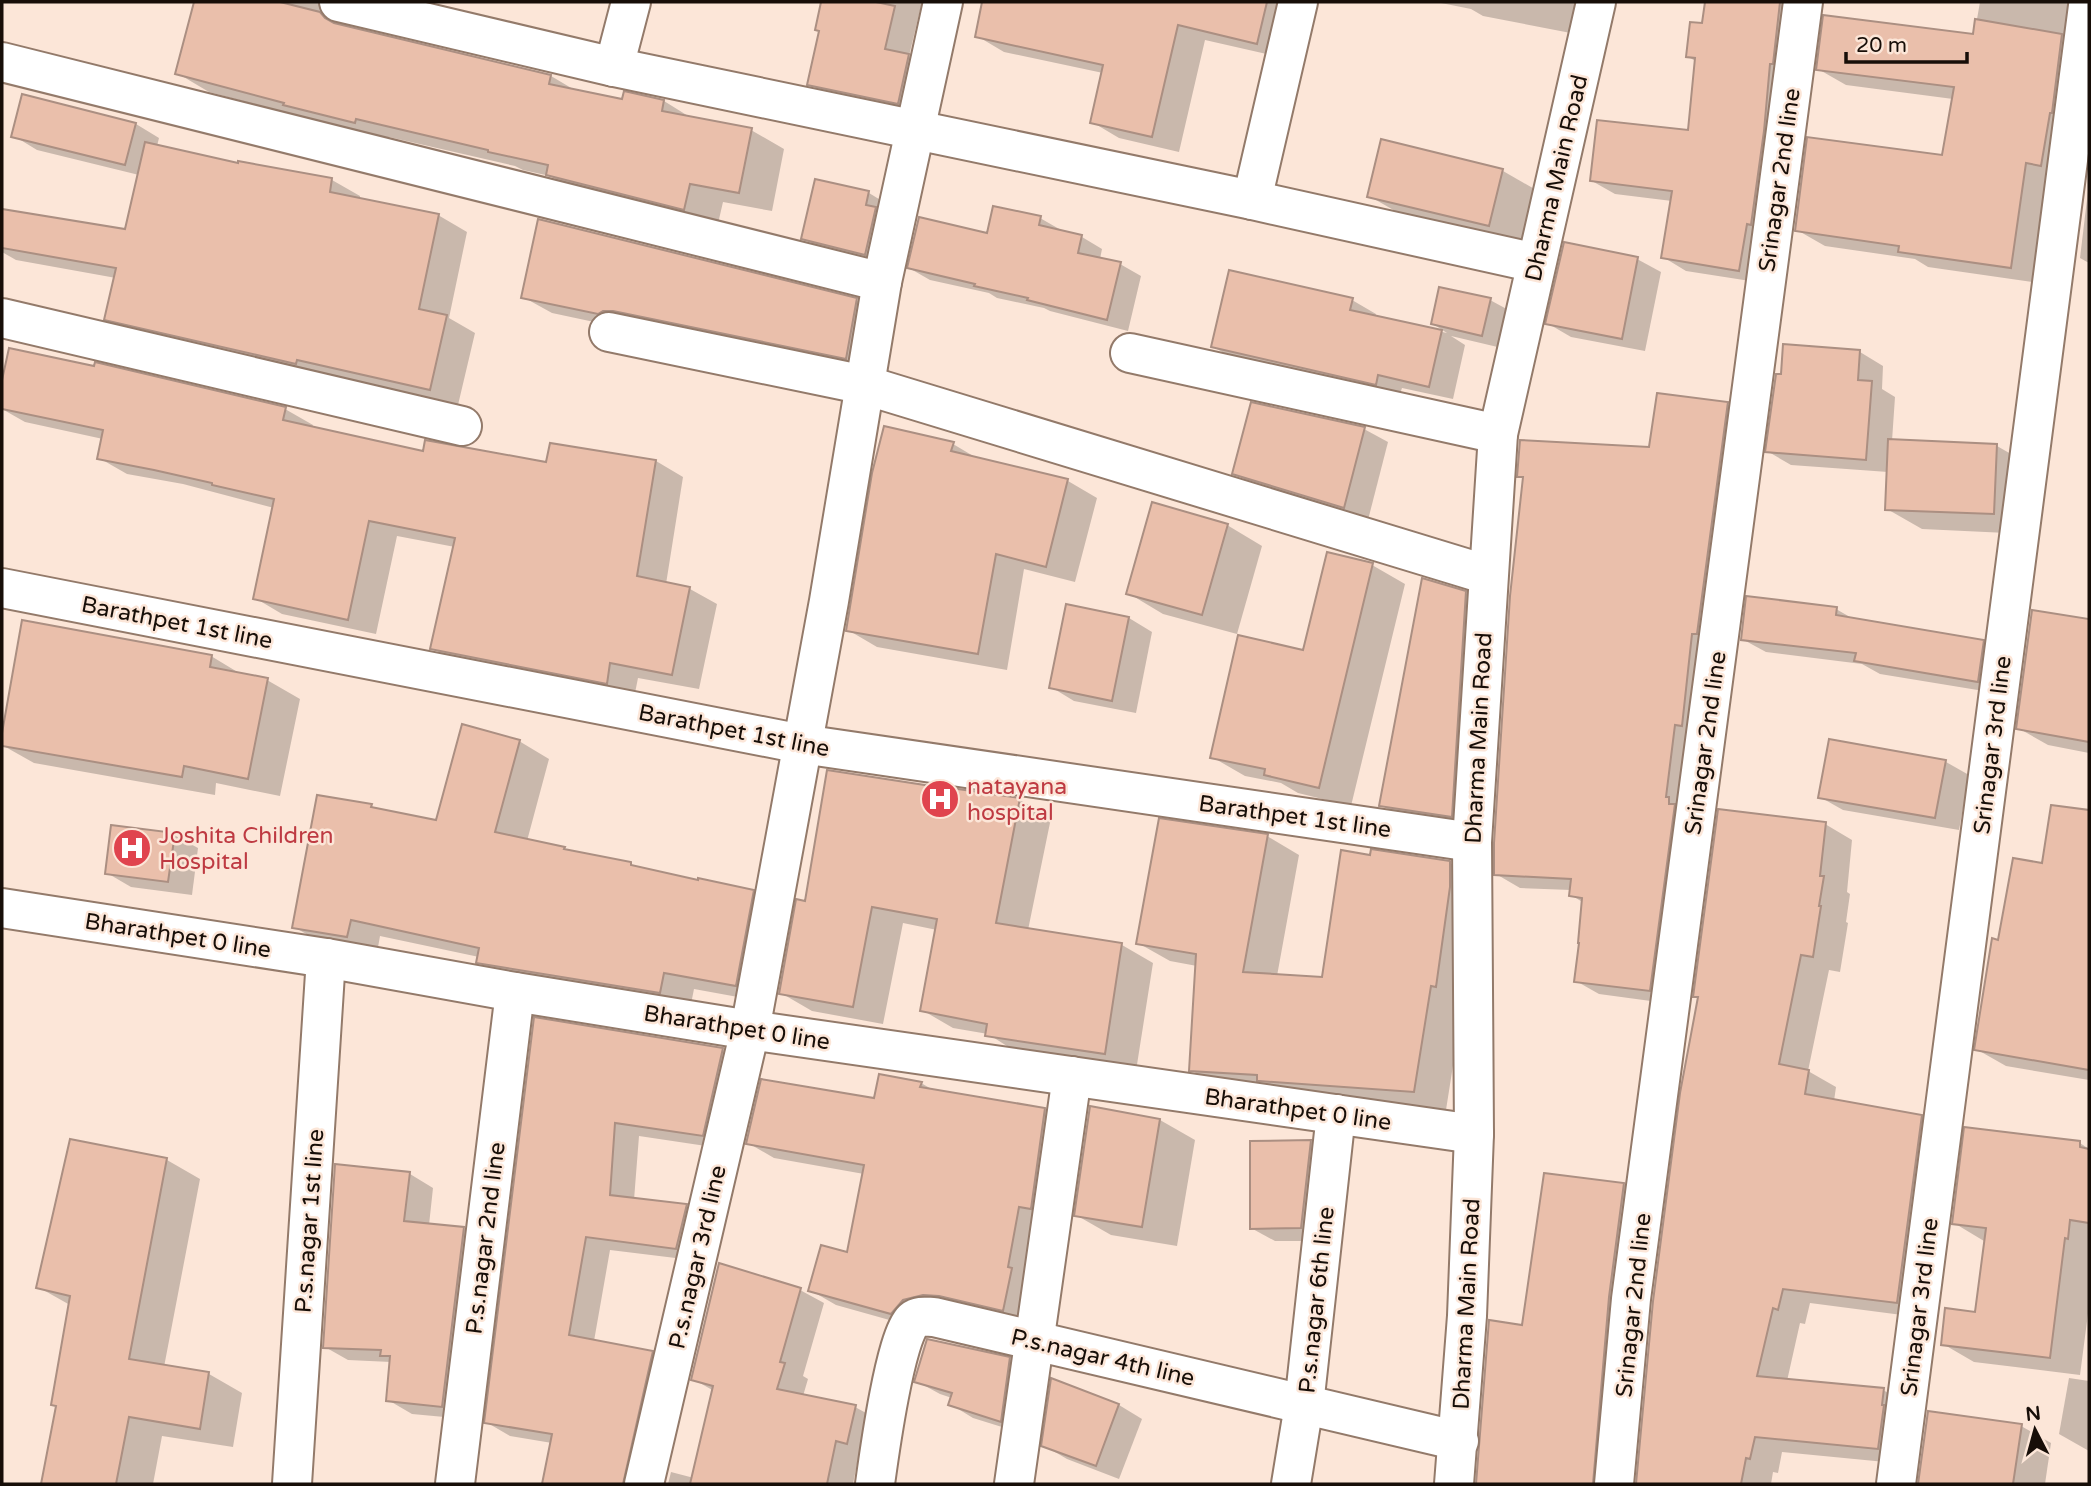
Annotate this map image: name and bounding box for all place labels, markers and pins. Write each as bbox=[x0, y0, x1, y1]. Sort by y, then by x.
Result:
place label: natayana hospital bbox=[967, 773, 1067, 827]
hospital icon: natayana hospital bbox=[919, 778, 961, 820]
place label: Joshita Children Hospital bbox=[159, 822, 334, 876]
hospital icon: Joshita Children Hospital bbox=[111, 827, 153, 869]

